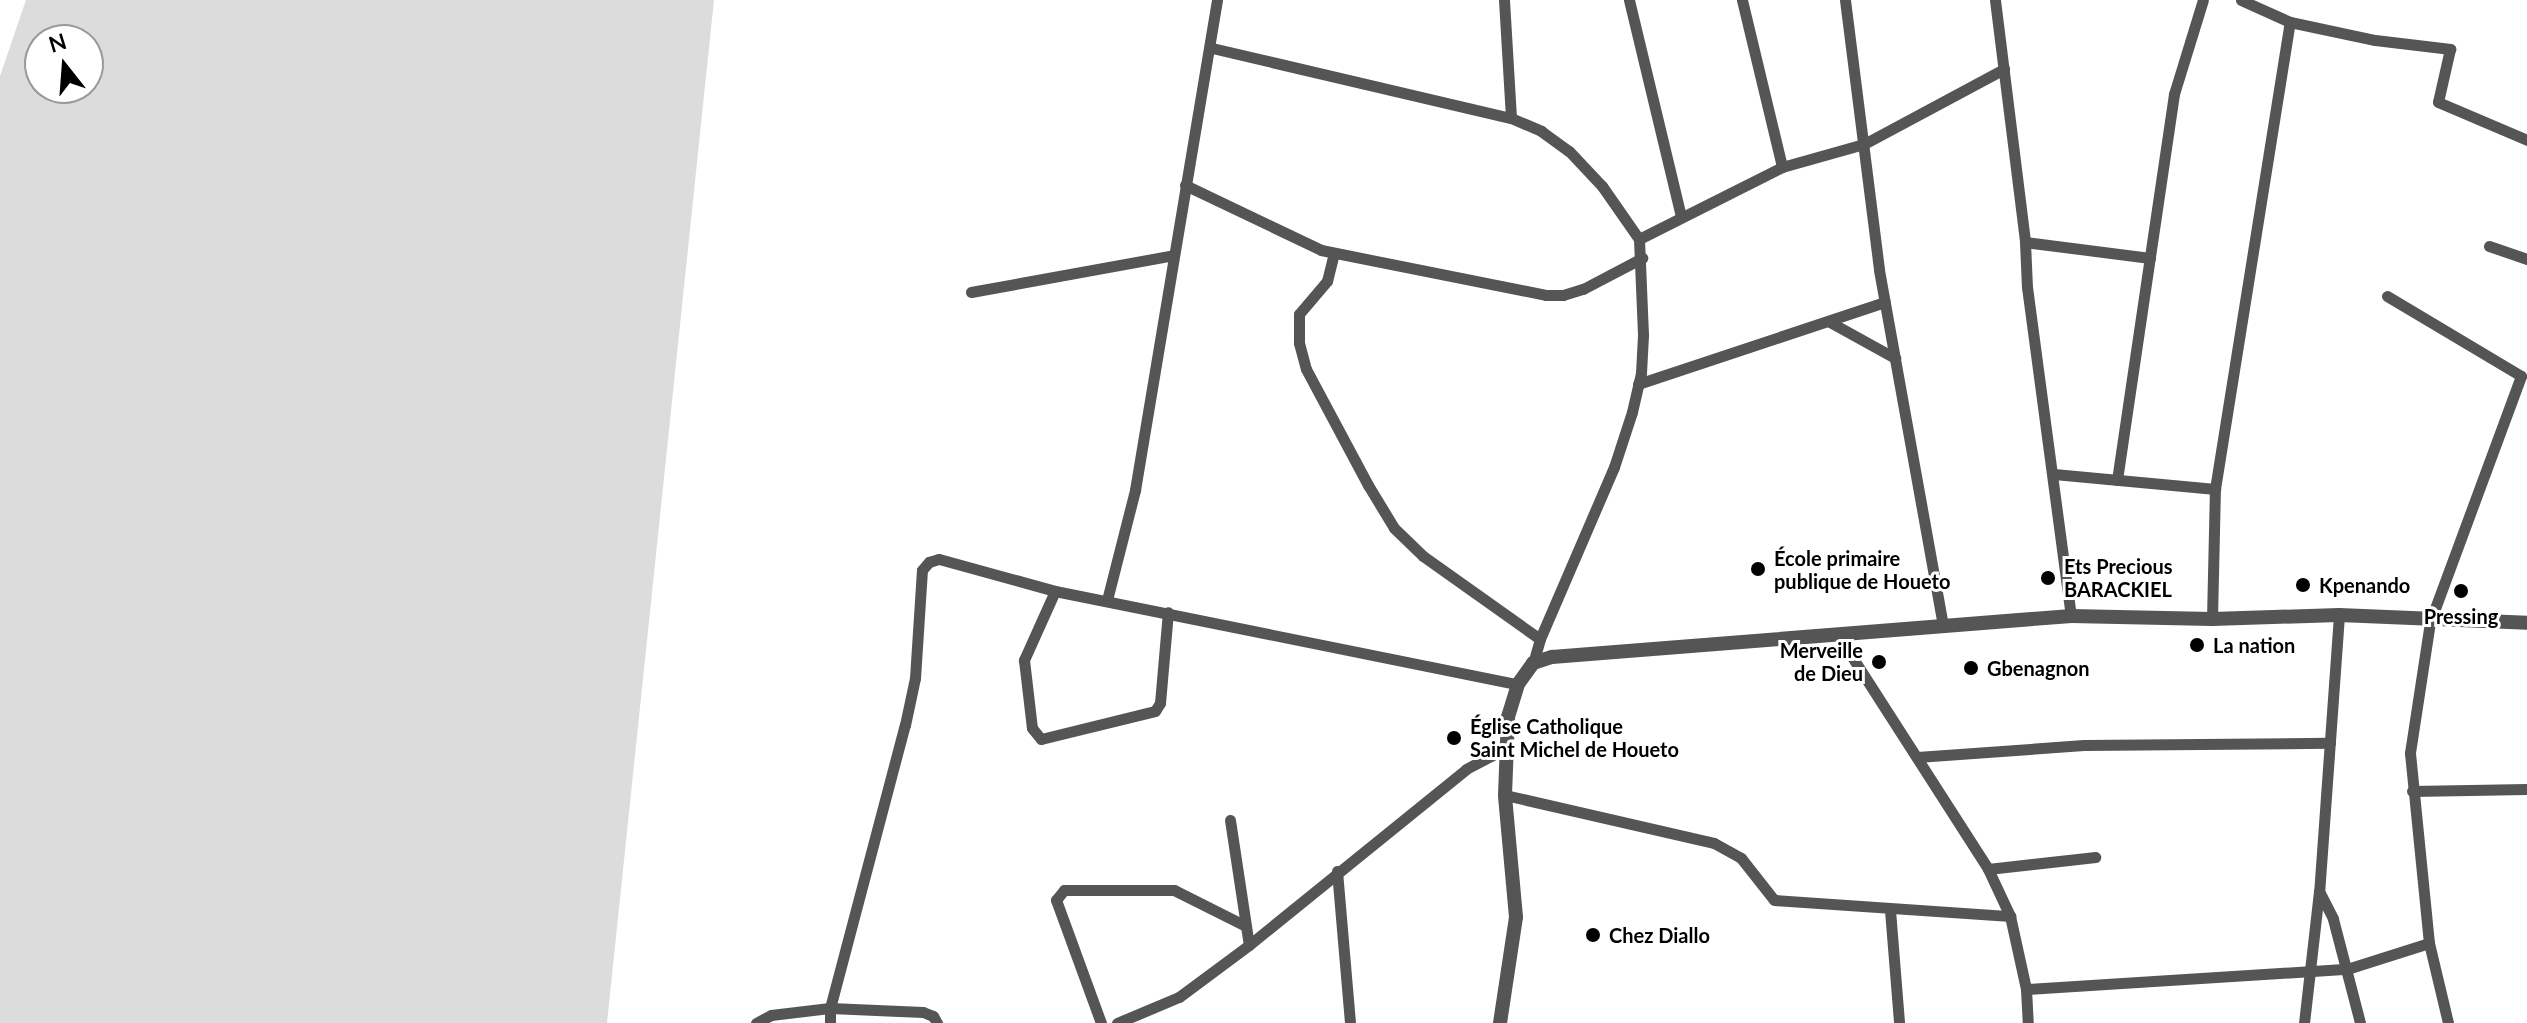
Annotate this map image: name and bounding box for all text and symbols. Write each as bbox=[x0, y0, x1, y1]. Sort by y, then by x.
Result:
north arrow bbox=[24, 24, 104, 104]
text: N bbox=[45, 27, 69, 58]
place label: École primaire publique de Houeto bbox=[1774, 546, 1950, 593]
place label: Ets Precious BARACKIEL bbox=[2064, 554, 2173, 601]
marker: École primaire publique de Houeto bbox=[1749, 560, 1767, 578]
marker: Ets Precious BARACKIEL bbox=[2039, 569, 2057, 587]
place label: Kpenando bbox=[2319, 573, 2410, 597]
marker: Kpenando bbox=[2294, 576, 2312, 594]
marker: Pressing bbox=[2452, 582, 2470, 600]
place label: Pressing bbox=[2424, 604, 2498, 628]
place label: La nation bbox=[2213, 633, 2295, 657]
marker: La nation bbox=[2188, 636, 2206, 654]
place label: Merveille de Dieu bbox=[1780, 638, 1863, 685]
marker: Merveille de Dieu bbox=[1870, 653, 1888, 671]
place label: Gbenagnon bbox=[1987, 656, 2090, 680]
marker: Gbenagnon bbox=[1962, 659, 1980, 677]
place label: Église Catholique Saint Michel de Houeto bbox=[1470, 714, 1679, 761]
marker: Église Catholique Saint Michel de Houeto bbox=[1445, 729, 1463, 747]
place label: Chez Diallo bbox=[1609, 923, 1710, 947]
marker: Chez Diallo bbox=[1584, 926, 1602, 944]

